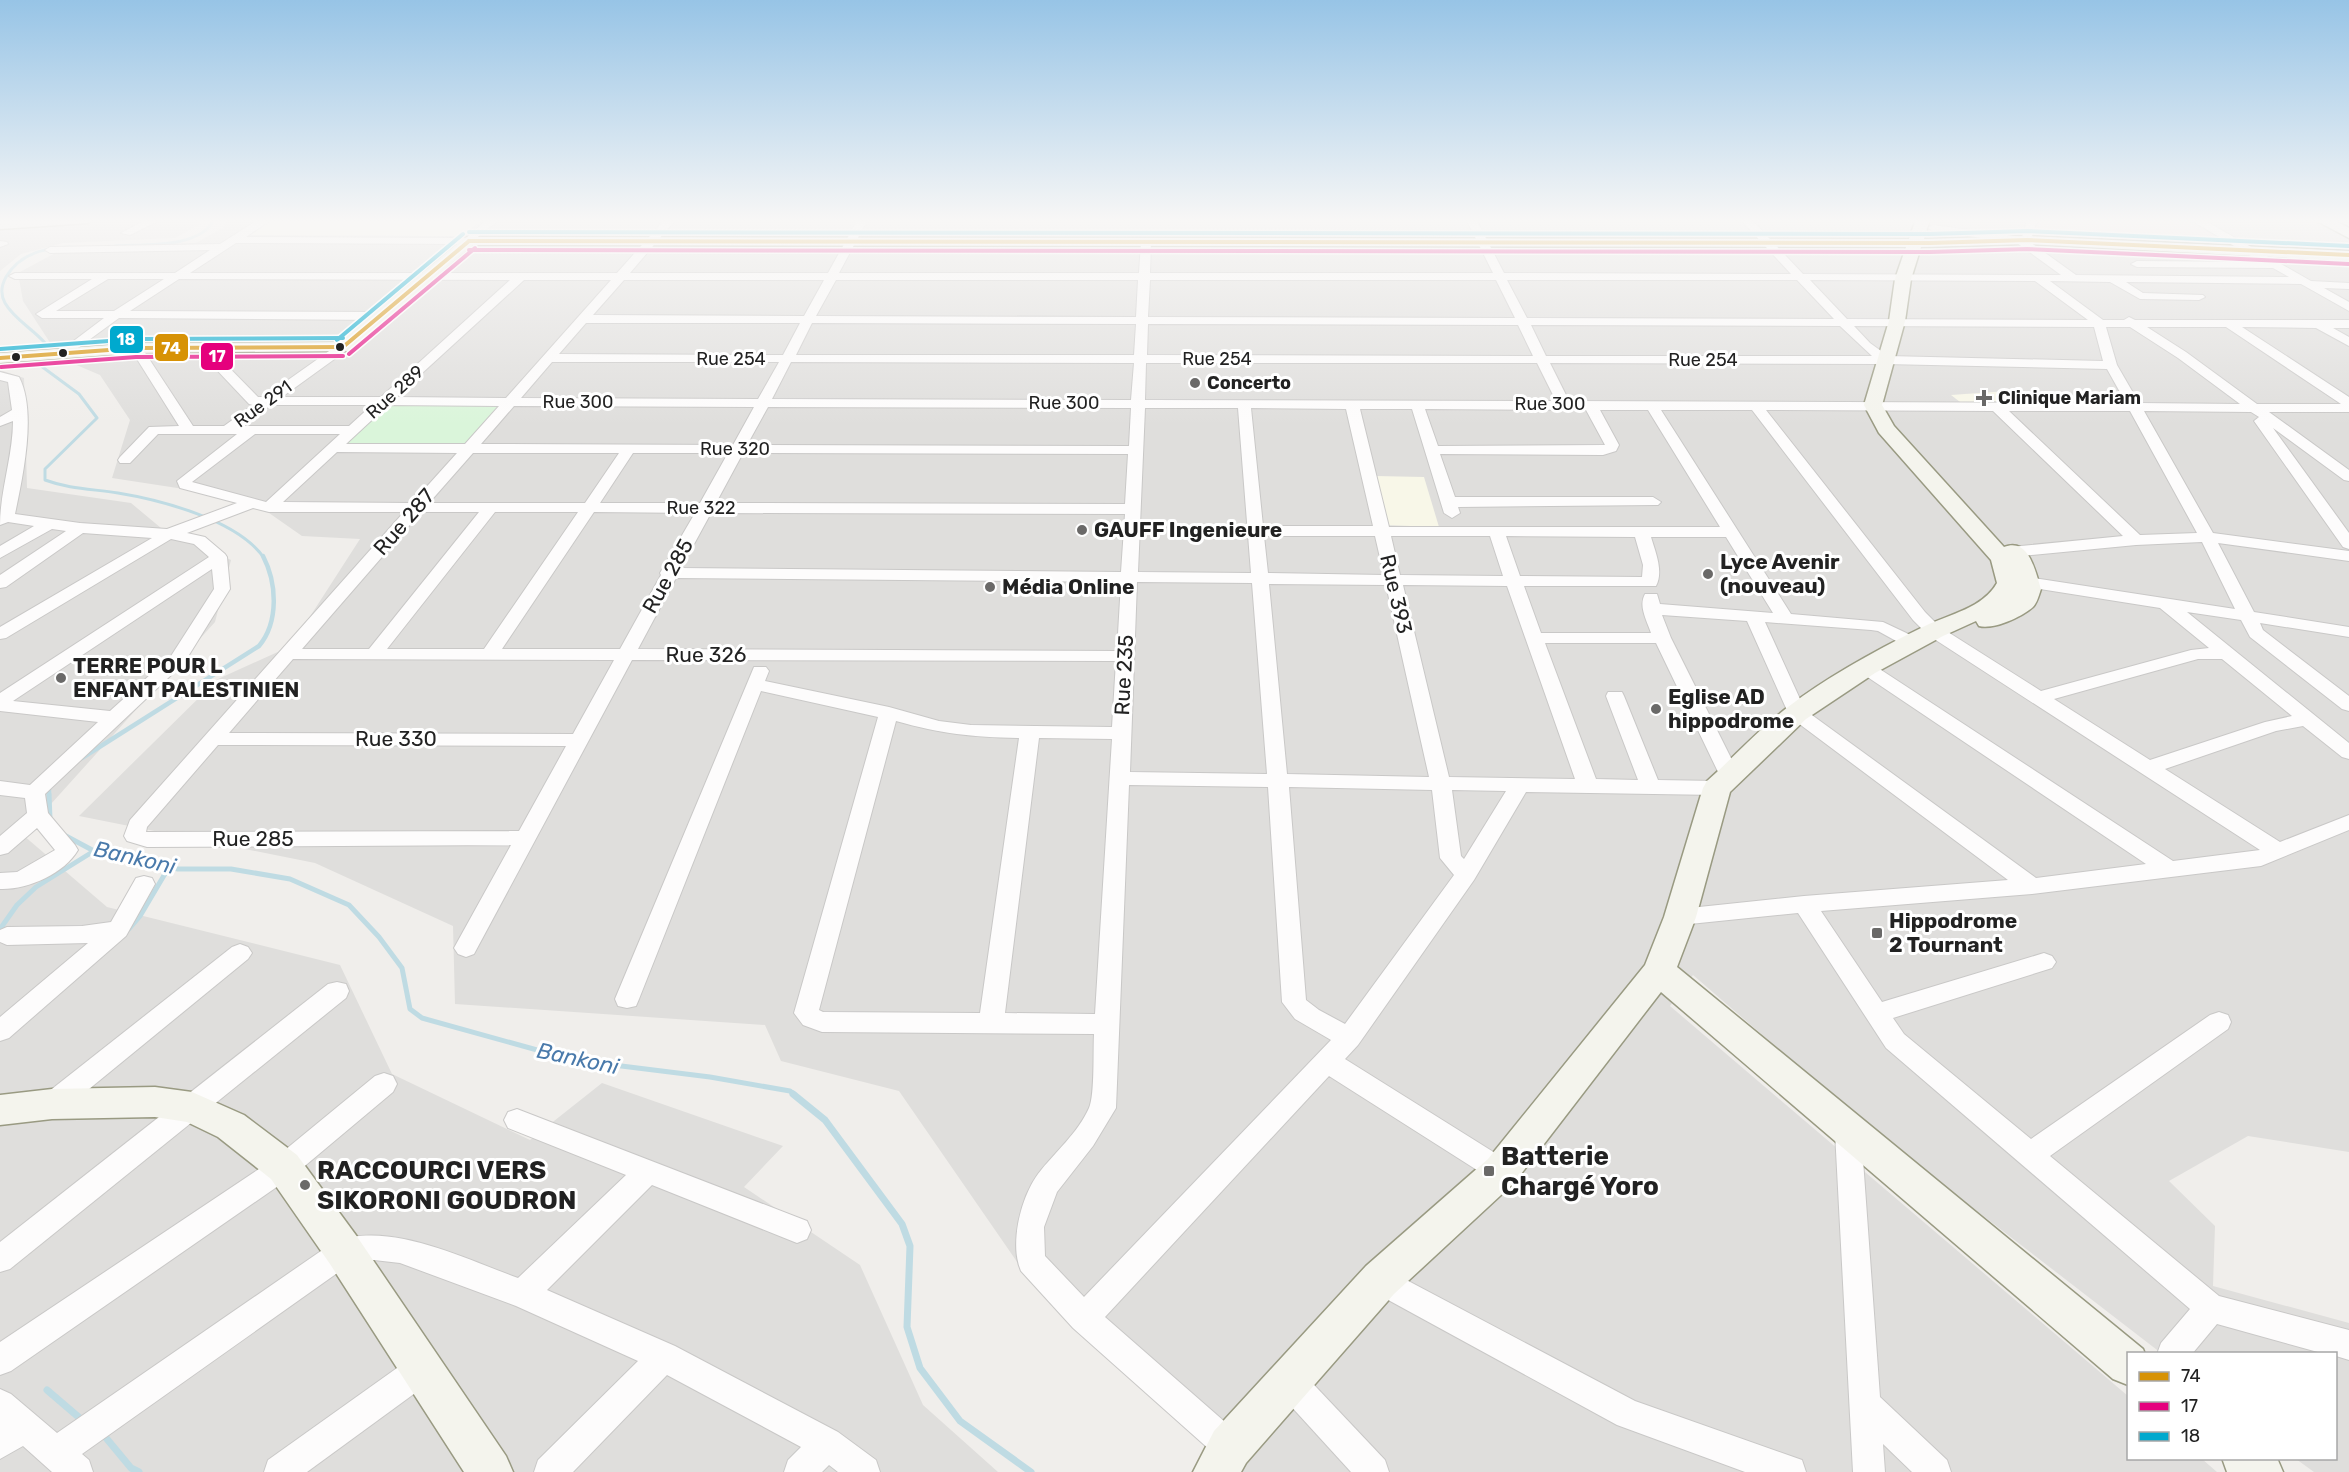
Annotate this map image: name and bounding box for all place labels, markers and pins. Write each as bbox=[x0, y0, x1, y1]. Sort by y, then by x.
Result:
unlabelled marker bbox=[334, 341, 346, 353]
unlabelled marker bbox=[57, 347, 69, 359]
unlabelled marker bbox=[10, 351, 22, 363]
place label: Concerto bbox=[1207, 372, 1291, 394]
marker: Concerto bbox=[1188, 376, 1202, 390]
place label: Clinique Mariam bbox=[1998, 387, 2141, 409]
marker: Clinique Mariam bbox=[1975, 389, 1993, 407]
place label: GAUFF Ingenieure bbox=[1094, 517, 1282, 542]
marker: GAUFF Ingenieure bbox=[1075, 523, 1089, 537]
place label: Lyce Avenir (nouveau) bbox=[1720, 549, 1840, 598]
marker: Lyce Avenir (nouveau) bbox=[1701, 567, 1715, 581]
place label: Média Online bbox=[1002, 574, 1134, 599]
marker: Média Online bbox=[983, 580, 997, 594]
place label: TERRE POUR L ENFANT PALESTINIEN bbox=[73, 653, 299, 702]
marker: TERRE POUR L ENFANT PALESTINIEN bbox=[54, 671, 68, 685]
place label: Eglise AD hippodrome bbox=[1668, 684, 1794, 733]
marker: Eglise AD hippodrome bbox=[1649, 702, 1663, 716]
place label: Hippodrome 2 Tournant bbox=[1889, 908, 2017, 957]
marker: Hippodrome 2 Tournant bbox=[1870, 926, 1884, 940]
place label: Batterie Chargé Yoro bbox=[1501, 1141, 1659, 1202]
place label: RACCOURCI VERS SIKORONI GOUDRON bbox=[317, 1155, 576, 1216]
marker: Batterie Chargé Yoro bbox=[1482, 1164, 1496, 1178]
marker: RACCOURCI VERS SIKORONI GOUDRON bbox=[298, 1178, 312, 1192]

